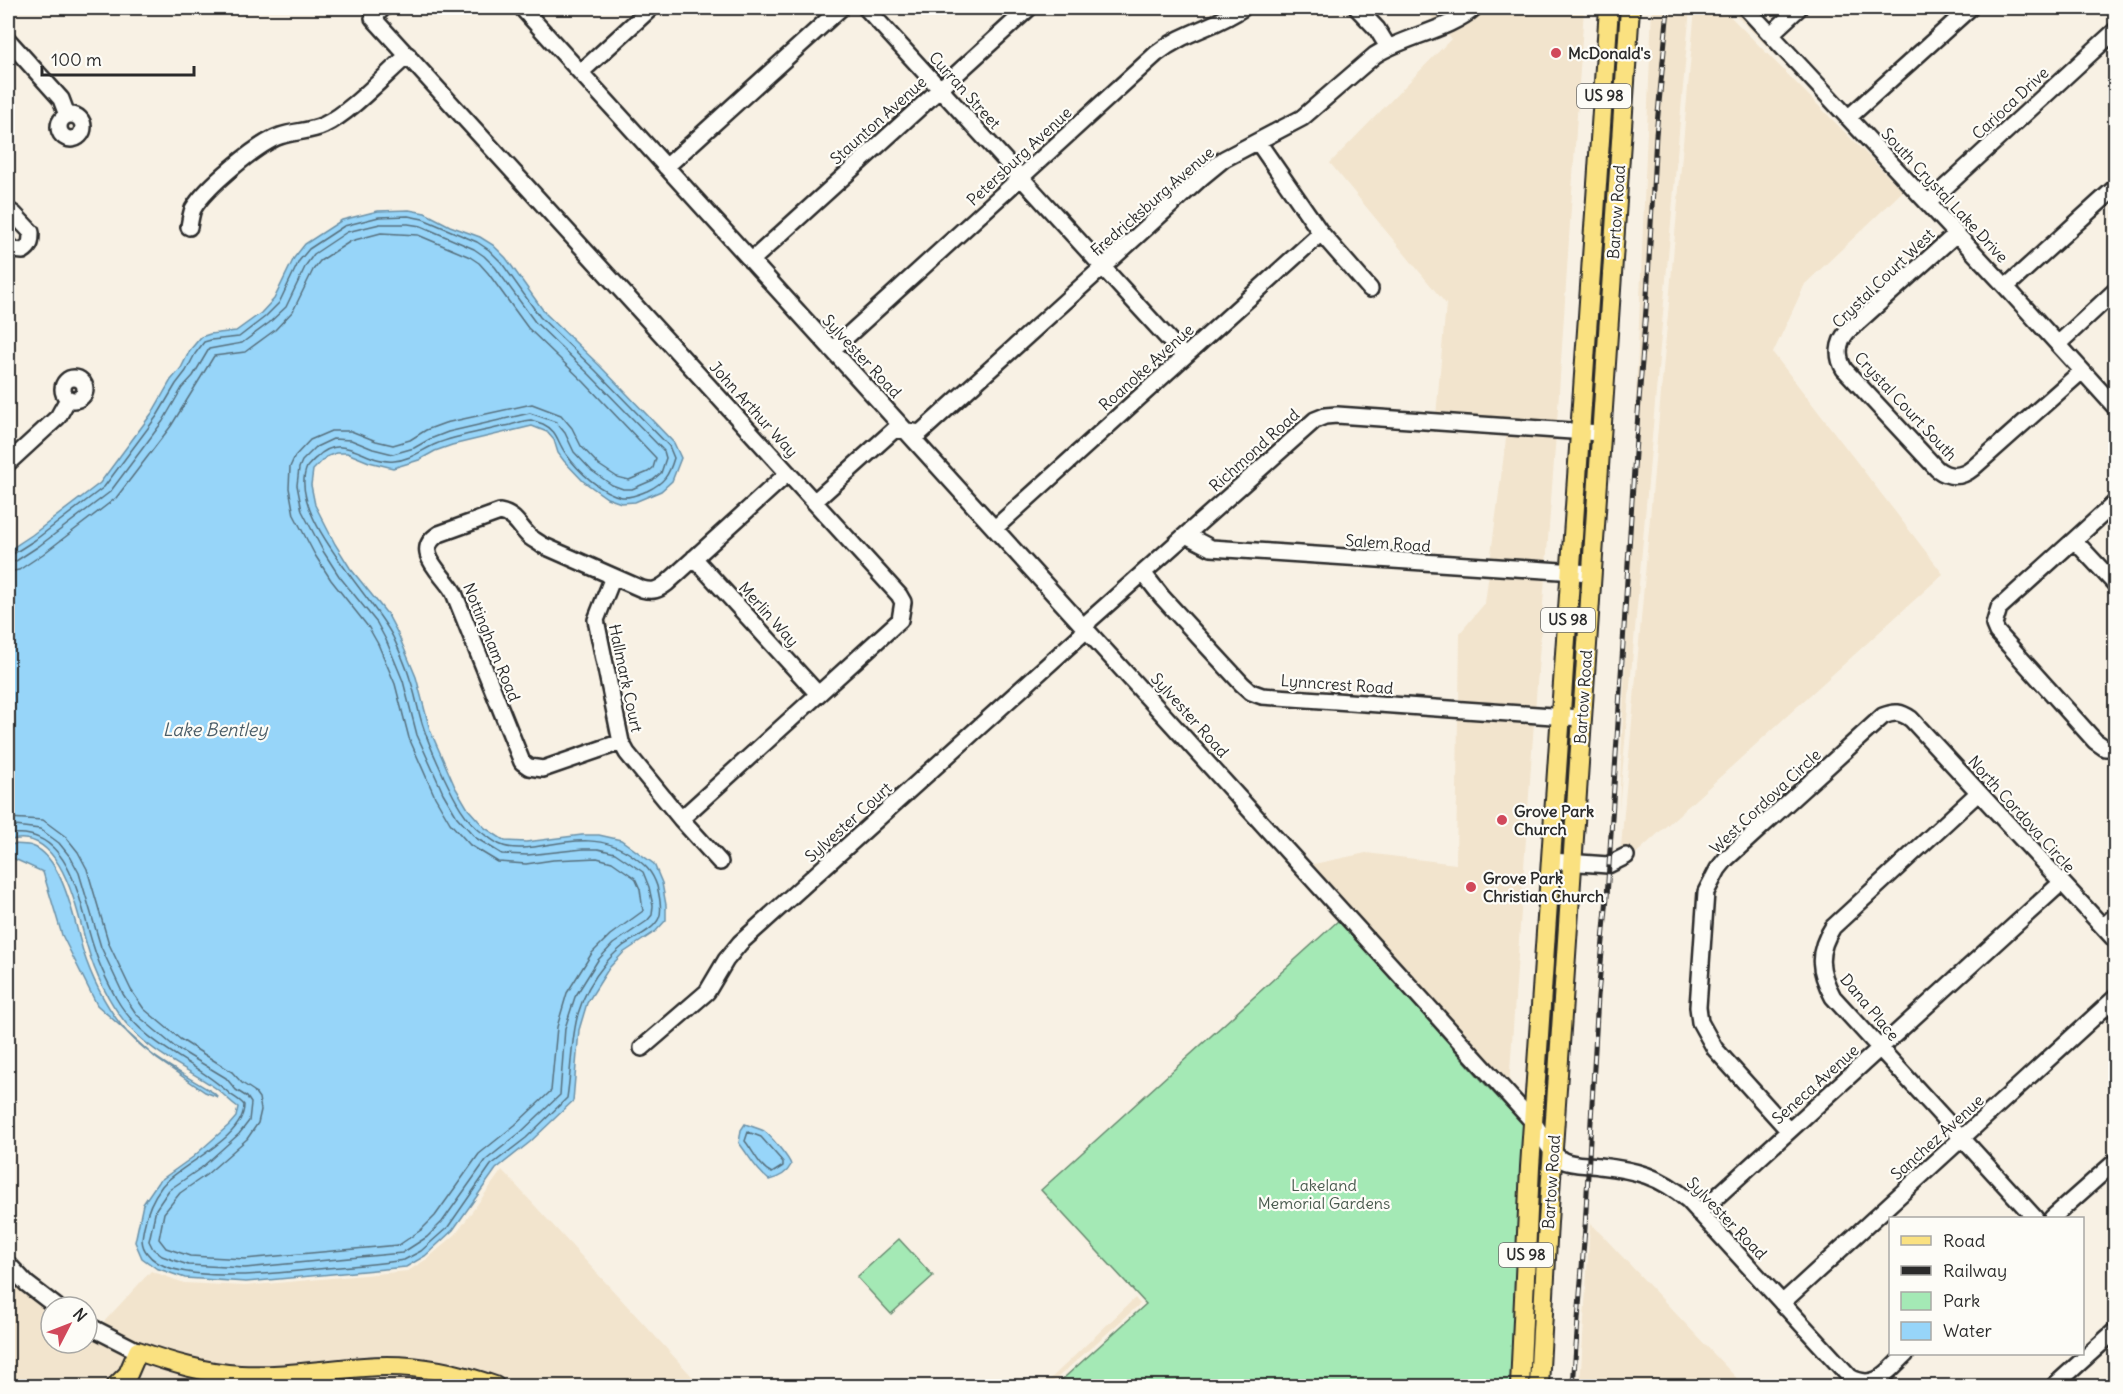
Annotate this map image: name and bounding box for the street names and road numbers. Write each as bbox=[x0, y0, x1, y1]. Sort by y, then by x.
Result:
street label: Curran Street bbox=[925, 47, 1005, 133]
street label: Carioca Drive bbox=[1968, 62, 2052, 144]
street label: Staunton Avenue bbox=[826, 72, 930, 168]
road number: US 98 bbox=[1577, 84, 1631, 108]
street label: Petersburg Avenue bbox=[962, 102, 1076, 210]
street label: South Crystal Lake Drive bbox=[1877, 123, 2013, 267]
street label: Fredricksburg Avenue bbox=[1086, 142, 1218, 260]
street label: Bartow Road bbox=[1603, 164, 1629, 260]
street label: Crystal Court West bbox=[1828, 224, 1939, 332]
street label: Sylvester Road bbox=[818, 310, 906, 402]
street label: Roanoke Avenue bbox=[1095, 319, 1197, 415]
street label: Crystal Court South bbox=[1850, 347, 1962, 465]
street label: John Arthur Way bbox=[706, 357, 802, 461]
street label: Richmond Road bbox=[1205, 404, 1303, 496]
street label: Salem Road bbox=[1345, 530, 1431, 556]
street label: Merlin Way bbox=[735, 577, 803, 651]
street label: Nottingham Road bbox=[459, 580, 525, 704]
road number: US 98 bbox=[1541, 608, 1595, 632]
street label: Hallmark Court bbox=[605, 622, 647, 735]
street label: Bartow Road bbox=[1570, 649, 1596, 745]
street label: Sylvester Road bbox=[1147, 669, 1233, 761]
street label: Lynncrest Road bbox=[1280, 670, 1394, 698]
street label: West Cordova Circle bbox=[1705, 744, 1825, 858]
street label: North Cordova Circle bbox=[1964, 751, 2080, 877]
street label: Sylvester Court bbox=[800, 777, 896, 866]
street label: Dana Place bbox=[1836, 969, 1904, 1045]
street label: Seneca Avenue bbox=[1767, 1040, 1863, 1128]
street label: Sanchez Avenue bbox=[1886, 1090, 1988, 1184]
street label: Bartow Road bbox=[1538, 1134, 1564, 1230]
street label: Sylvester Road bbox=[1683, 1173, 1771, 1263]
road number: US 98 bbox=[1499, 1243, 1553, 1267]

